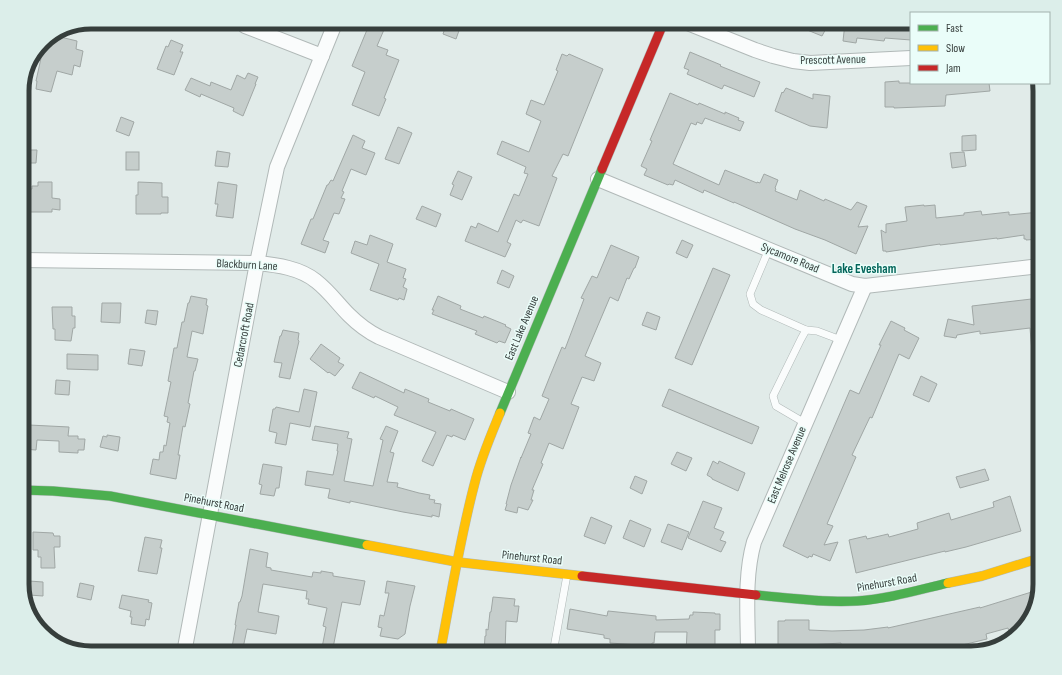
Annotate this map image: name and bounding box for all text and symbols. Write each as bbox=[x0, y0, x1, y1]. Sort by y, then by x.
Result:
legend bbox=[910, 12, 1050, 84]
text: Fast bbox=[946, 21, 963, 36]
text: Slow bbox=[946, 41, 965, 56]
street label: Prescott Avenue bbox=[800, 52, 866, 68]
text: Jam bbox=[945, 61, 961, 76]
street label: Sycamore Road bbox=[759, 240, 821, 276]
street label: Blackburn Lane bbox=[216, 256, 278, 274]
district label: Lake Evesham bbox=[832, 261, 897, 277]
street label: East Lake Avenue bbox=[502, 293, 542, 363]
street label: Cedarcroft Road bbox=[230, 301, 258, 369]
street label: East Melrose Avenue bbox=[764, 424, 810, 506]
street label: Pinehurst Road bbox=[183, 490, 245, 516]
street label: Pinehurst Road bbox=[501, 547, 563, 569]
street label: Pinehurst Road bbox=[856, 570, 918, 596]

